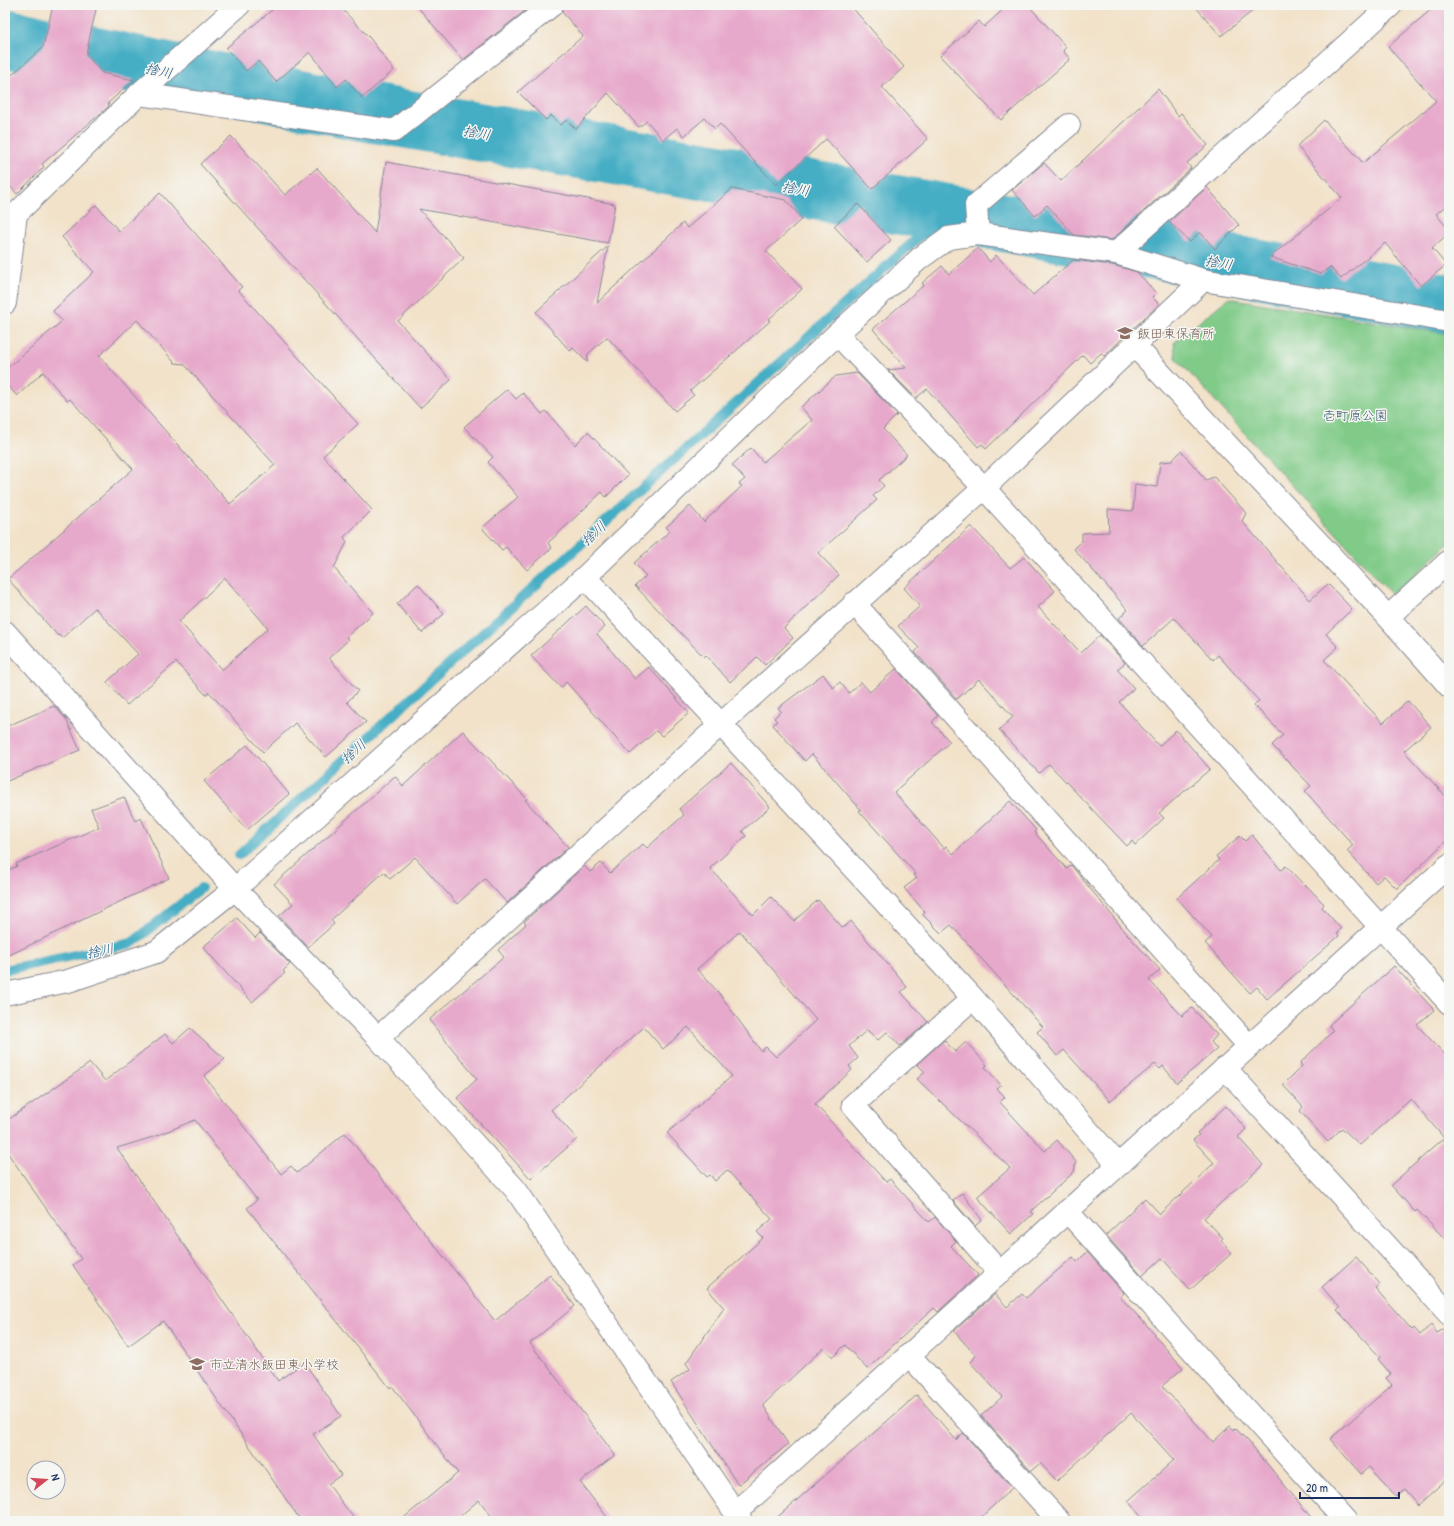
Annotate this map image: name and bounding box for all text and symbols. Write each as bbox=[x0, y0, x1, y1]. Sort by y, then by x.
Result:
water label: 捨川 bbox=[143, 58, 175, 82]
water label: 捨川 bbox=[462, 120, 492, 144]
water label: 捨川 bbox=[781, 176, 811, 200]
water label: 捨川 bbox=[1204, 250, 1234, 274]
school or university icon: 飯田東保育所 bbox=[1116, 324, 1134, 342]
place label: 飯田東保育所 bbox=[1137, 324, 1215, 342]
park label: 壱町原公園 bbox=[1322, 406, 1388, 424]
water label: 捨川 bbox=[576, 517, 610, 549]
water label: 捨川 bbox=[336, 735, 370, 767]
water label: 捨川 bbox=[84, 938, 116, 962]
school or university icon: 市立清水飯田東小学校 bbox=[188, 1355, 206, 1373]
place label: 市立清水飯田東小学校 bbox=[209, 1355, 339, 1373]
north arrow bbox=[26, 1460, 66, 1500]
text: N bbox=[48, 1472, 63, 1482]
scale bar bbox=[1300, 1474, 1399, 1500]
text: 20 m bbox=[1306, 1479, 1328, 1496]

